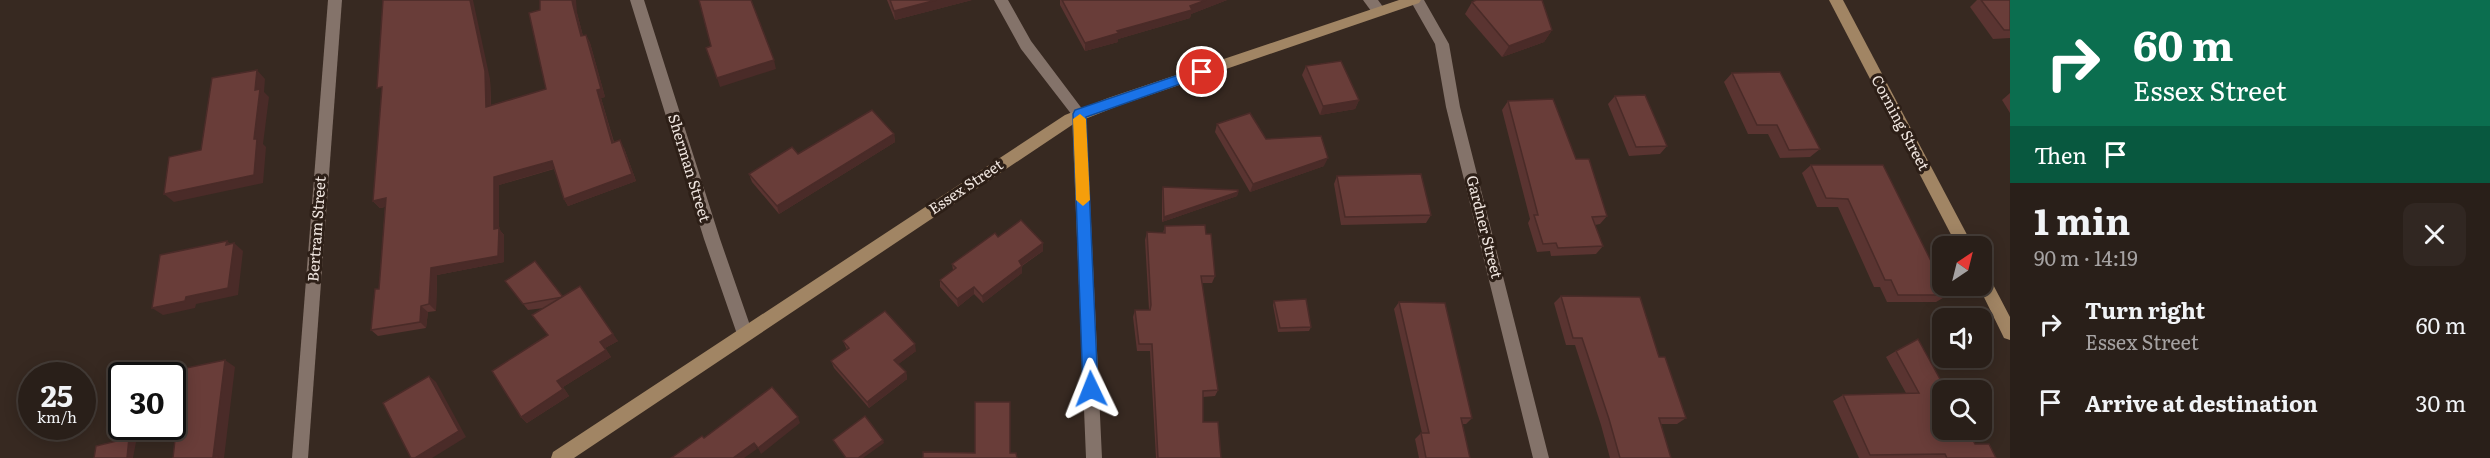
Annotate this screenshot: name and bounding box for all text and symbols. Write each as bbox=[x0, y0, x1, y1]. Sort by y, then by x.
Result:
text: 60 m bbox=[2133, 12, 2234, 74]
icon: right bbox=[2034, 24, 2112, 102]
pin bbox=[1176, 46, 1227, 97]
icon: arrive bbox=[1185, 55, 1218, 88]
text: Essex Street bbox=[2133, 69, 2287, 109]
street label: Corning Street bbox=[1866, 70, 1936, 174]
street label: Sherman Street bbox=[663, 111, 718, 224]
text: Then bbox=[2034, 138, 2087, 171]
icon: arrive bbox=[2099, 138, 2132, 171]
street label: Essex Street bbox=[923, 152, 1007, 219]
street label: Gardner Street bbox=[1462, 173, 1509, 281]
street label: Bertram Street bbox=[300, 175, 331, 283]
text: 1 min bbox=[2034, 193, 2130, 246]
button: close bbox=[2403, 203, 2466, 266]
north arrow bbox=[1932, 236, 1992, 296]
map controls bbox=[1932, 236, 1992, 440]
text: 90 m · 14:19 bbox=[2034, 242, 2138, 272]
text: Turn right bbox=[2085, 293, 2205, 326]
button: sound bbox=[1932, 308, 1992, 368]
icon: right bbox=[2034, 308, 2067, 341]
text: 60 m bbox=[2416, 308, 2466, 341]
text: Essex Street bbox=[2085, 326, 2199, 356]
position arrow bbox=[1059, 357, 1123, 421]
speed limit sign: 30 bbox=[108, 362, 186, 440]
text: 25 bbox=[41, 372, 73, 416]
button: search bbox=[1932, 380, 1992, 440]
icon: arrive bbox=[2034, 386, 2067, 419]
text: Arrive at destination bbox=[2085, 386, 2318, 419]
text: 30 m bbox=[2416, 386, 2466, 419]
text: km/h bbox=[37, 405, 77, 428]

